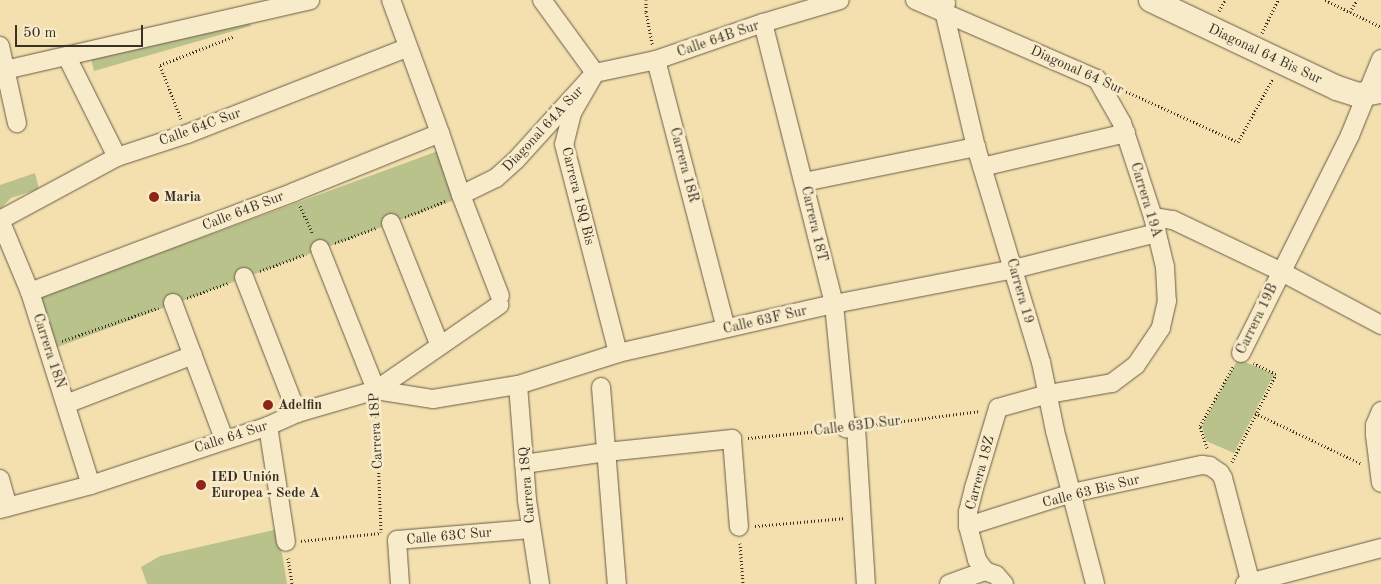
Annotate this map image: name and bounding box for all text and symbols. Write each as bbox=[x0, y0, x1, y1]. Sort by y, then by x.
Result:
scale bar bbox=[18, 15, 145, 47]
street label: Calle 64B Sur bbox=[675, 17, 761, 61]
street label: Diagonal 64 Bis Sur bbox=[1205, 20, 1325, 88]
text: 50 m bbox=[23, 26, 57, 41]
street label: Diagonal 64 Sur bbox=[1028, 42, 1126, 98]
street label: Diagonal 64A Sur bbox=[499, 83, 587, 175]
street label: Calle 64C Sur bbox=[157, 104, 243, 150]
street label: Carrera 18R bbox=[666, 126, 702, 204]
street label: Carrera 18Q Bis bbox=[558, 145, 598, 247]
street label: Carrera 19A bbox=[1127, 160, 1165, 240]
street label: Carrera 18T bbox=[797, 185, 831, 263]
street label: Calle 64B Sur bbox=[200, 188, 286, 234]
place label: Maria bbox=[164, 189, 201, 205]
marker: Maria bbox=[148, 191, 160, 203]
street label: Carrera 19 bbox=[1003, 256, 1037, 326]
street label: Carrera 19B bbox=[1233, 281, 1281, 357]
street label: Calle 63F Sur bbox=[721, 302, 809, 338]
street label: Carrera 18N bbox=[29, 311, 69, 391]
street label: Carrera 18P bbox=[366, 392, 386, 470]
place label: Adelfin bbox=[278, 397, 322, 413]
marker: Adelfin bbox=[262, 399, 274, 411]
street label: Calle 63D Sur bbox=[813, 412, 901, 440]
street label: Calle 64 Sur bbox=[192, 417, 270, 457]
street label: Carrera 18Z bbox=[962, 434, 998, 512]
street label: Carrera 18Q bbox=[515, 446, 539, 524]
place label: IED Unión Europea - Sede A bbox=[211, 469, 320, 502]
street label: Calle 63 Bis Sur bbox=[1041, 471, 1141, 511]
marker: IED Unión Europea - Sede A bbox=[195, 479, 207, 491]
street label: Calle 63C Sur bbox=[406, 524, 492, 548]

